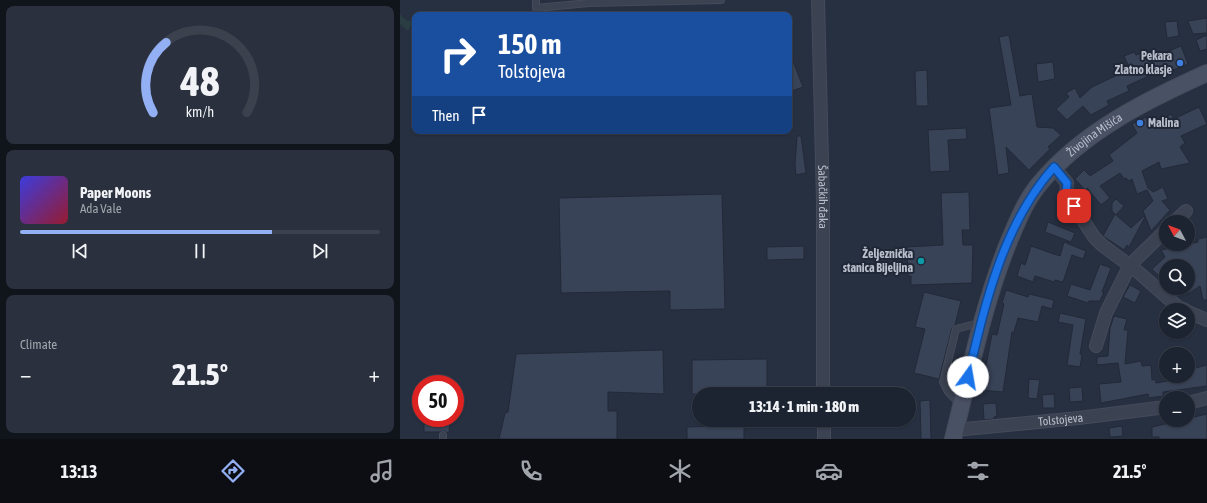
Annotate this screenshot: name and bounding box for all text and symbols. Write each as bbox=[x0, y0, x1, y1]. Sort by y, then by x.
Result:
icon: right bbox=[432, 28, 484, 80]
text: 150 m bbox=[498, 28, 561, 60]
place label: Pekara Zlatno klasje bbox=[1115, 49, 1173, 77]
text: 48 bbox=[179, 57, 220, 105]
marker: Pekara Zlatno klasje bbox=[1175, 58, 1185, 68]
text: Tolstojeva bbox=[498, 61, 566, 82]
text: km/h bbox=[186, 104, 214, 120]
icon: arrive bbox=[468, 104, 490, 126]
text: Then bbox=[432, 107, 460, 124]
street label: Živojina Mišića bbox=[1064, 110, 1125, 159]
place label: Malina bbox=[1148, 116, 1179, 130]
marker: Malina bbox=[1135, 118, 1145, 128]
street label: Šabačkih đaka bbox=[815, 165, 830, 229]
text: Paper Moons bbox=[80, 184, 151, 201]
pin bbox=[1057, 189, 1091, 223]
icon: arrive bbox=[1063, 195, 1085, 217]
text: Ada Vale bbox=[80, 201, 122, 216]
north arrow bbox=[1159, 215, 1195, 251]
map controls bbox=[1159, 215, 1195, 427]
icon: previous bbox=[69, 240, 91, 262]
icon: pause bbox=[189, 240, 211, 262]
icon: next bbox=[309, 240, 331, 262]
place label: Željeznička stanica Bijeljina bbox=[843, 246, 913, 275]
marker: Željeznička stanica Bijeljina bbox=[916, 256, 926, 266]
button: search bbox=[1159, 259, 1195, 295]
button: layers bbox=[1159, 303, 1195, 339]
text: Climate bbox=[20, 337, 57, 352]
button: + bbox=[1159, 347, 1195, 383]
position arrow bbox=[947, 356, 989, 398]
text: 21.5° bbox=[172, 357, 228, 391]
text: − bbox=[20, 361, 31, 387]
text: + bbox=[369, 361, 380, 387]
speed limit sign: 50 bbox=[412, 375, 464, 427]
button: − bbox=[1159, 391, 1195, 427]
text: 13:14 · 1 min · 180 m bbox=[749, 398, 859, 415]
street label: Tolstojeva bbox=[1037, 411, 1084, 429]
icon: directions bbox=[219, 457, 247, 485]
icon: music bbox=[368, 457, 396, 485]
icon: phone bbox=[517, 457, 545, 485]
icon: climate bbox=[666, 457, 694, 485]
icon: car bbox=[815, 457, 843, 485]
icon: filters bbox=[964, 457, 992, 485]
text: 13:13 bbox=[61, 461, 98, 482]
text: 21.5° bbox=[1113, 461, 1146, 482]

